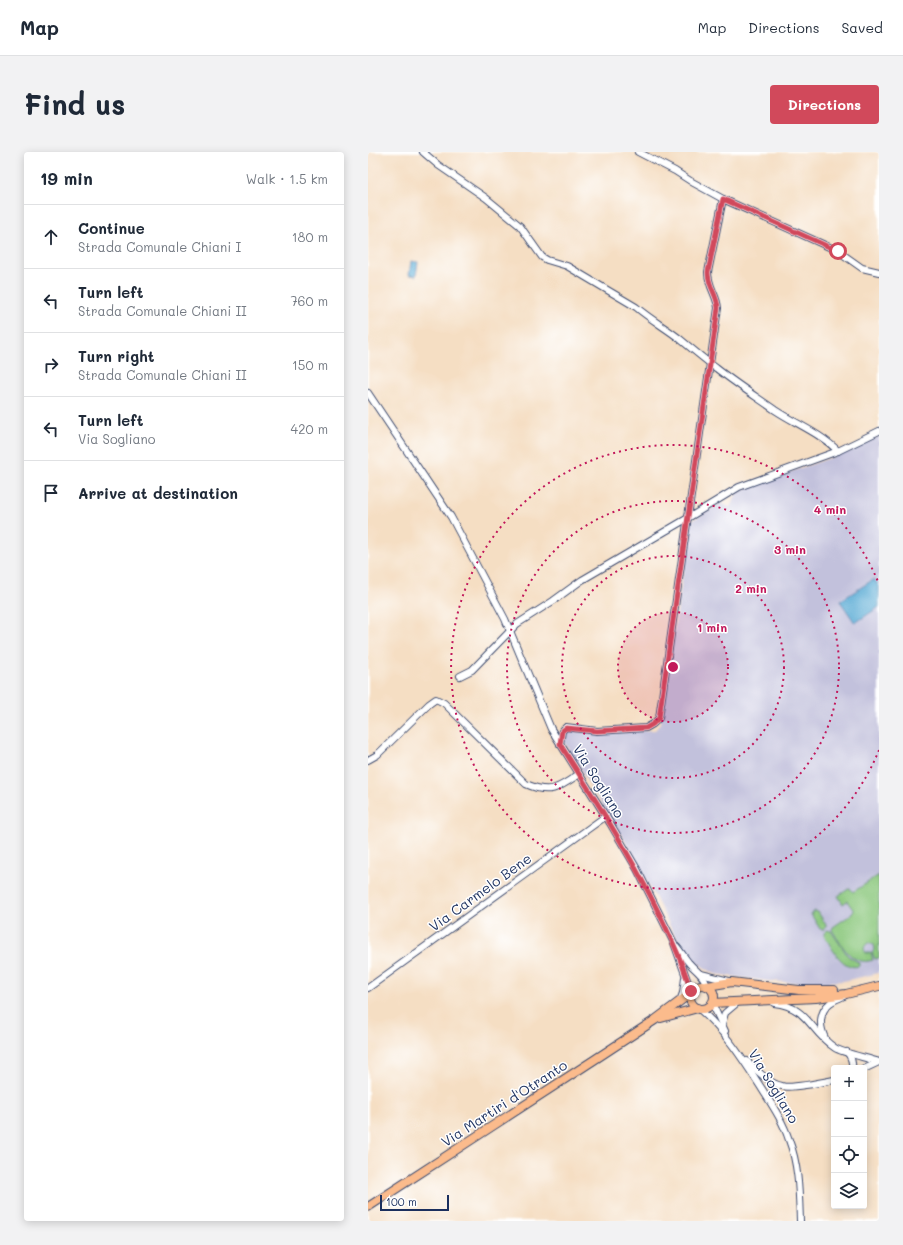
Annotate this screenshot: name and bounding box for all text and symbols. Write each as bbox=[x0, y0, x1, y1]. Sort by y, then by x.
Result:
text: Map bbox=[20, 15, 59, 40]
text: Map bbox=[698, 18, 726, 37]
text: Directions bbox=[748, 18, 819, 37]
text: Saved bbox=[841, 18, 883, 37]
button: Directions bbox=[770, 85, 879, 124]
text: Find us bbox=[24, 86, 125, 122]
text: 19 min bbox=[40, 167, 93, 189]
text: Walk · 1.5 km bbox=[246, 170, 328, 187]
text: Continue bbox=[78, 218, 145, 238]
icon: ahead bbox=[40, 226, 62, 248]
text: 180 m bbox=[292, 228, 328, 245]
text: Strada Comunale Chiani I bbox=[78, 238, 241, 255]
route start bbox=[829, 242, 847, 260]
text: Turn left bbox=[78, 282, 143, 302]
icon: left bbox=[40, 290, 62, 312]
text: 760 m bbox=[290, 292, 328, 309]
text: Strada Comunale Chiani II bbox=[78, 302, 247, 319]
text: Turn right bbox=[78, 346, 155, 366]
icon: right bbox=[40, 354, 62, 376]
text: 150 m bbox=[292, 356, 328, 373]
text: Strada Comunale Chiani II bbox=[78, 366, 247, 383]
text: Turn left bbox=[78, 410, 143, 430]
icon: left bbox=[40, 418, 62, 440]
text: 420 m bbox=[291, 420, 328, 437]
text: Via Sogliano bbox=[78, 430, 155, 447]
icon: arrive bbox=[40, 482, 62, 504]
text: Arrive at destination bbox=[78, 483, 238, 503]
text: 4 min bbox=[814, 501, 846, 517]
text: 3 min bbox=[774, 541, 806, 557]
text: 2 min bbox=[735, 580, 767, 596]
text: 1 min bbox=[697, 619, 727, 635]
centre of rings bbox=[666, 660, 680, 674]
street label: Via Sogliano bbox=[569, 741, 629, 821]
street label: Via Carmelo Bene bbox=[425, 848, 535, 936]
route end bbox=[682, 982, 700, 1000]
street label: Via Sogliano bbox=[744, 1045, 804, 1127]
street label: Via Martiri d'Otranto bbox=[437, 1055, 571, 1151]
map controls bbox=[831, 1065, 867, 1209]
button: + bbox=[831, 1065, 867, 1101]
button: − bbox=[831, 1101, 867, 1137]
button: locate bbox=[831, 1137, 867, 1173]
button: layers bbox=[831, 1173, 867, 1209]
scale bar bbox=[380, 1193, 449, 1212]
text: 100 m bbox=[386, 1194, 417, 1209]

